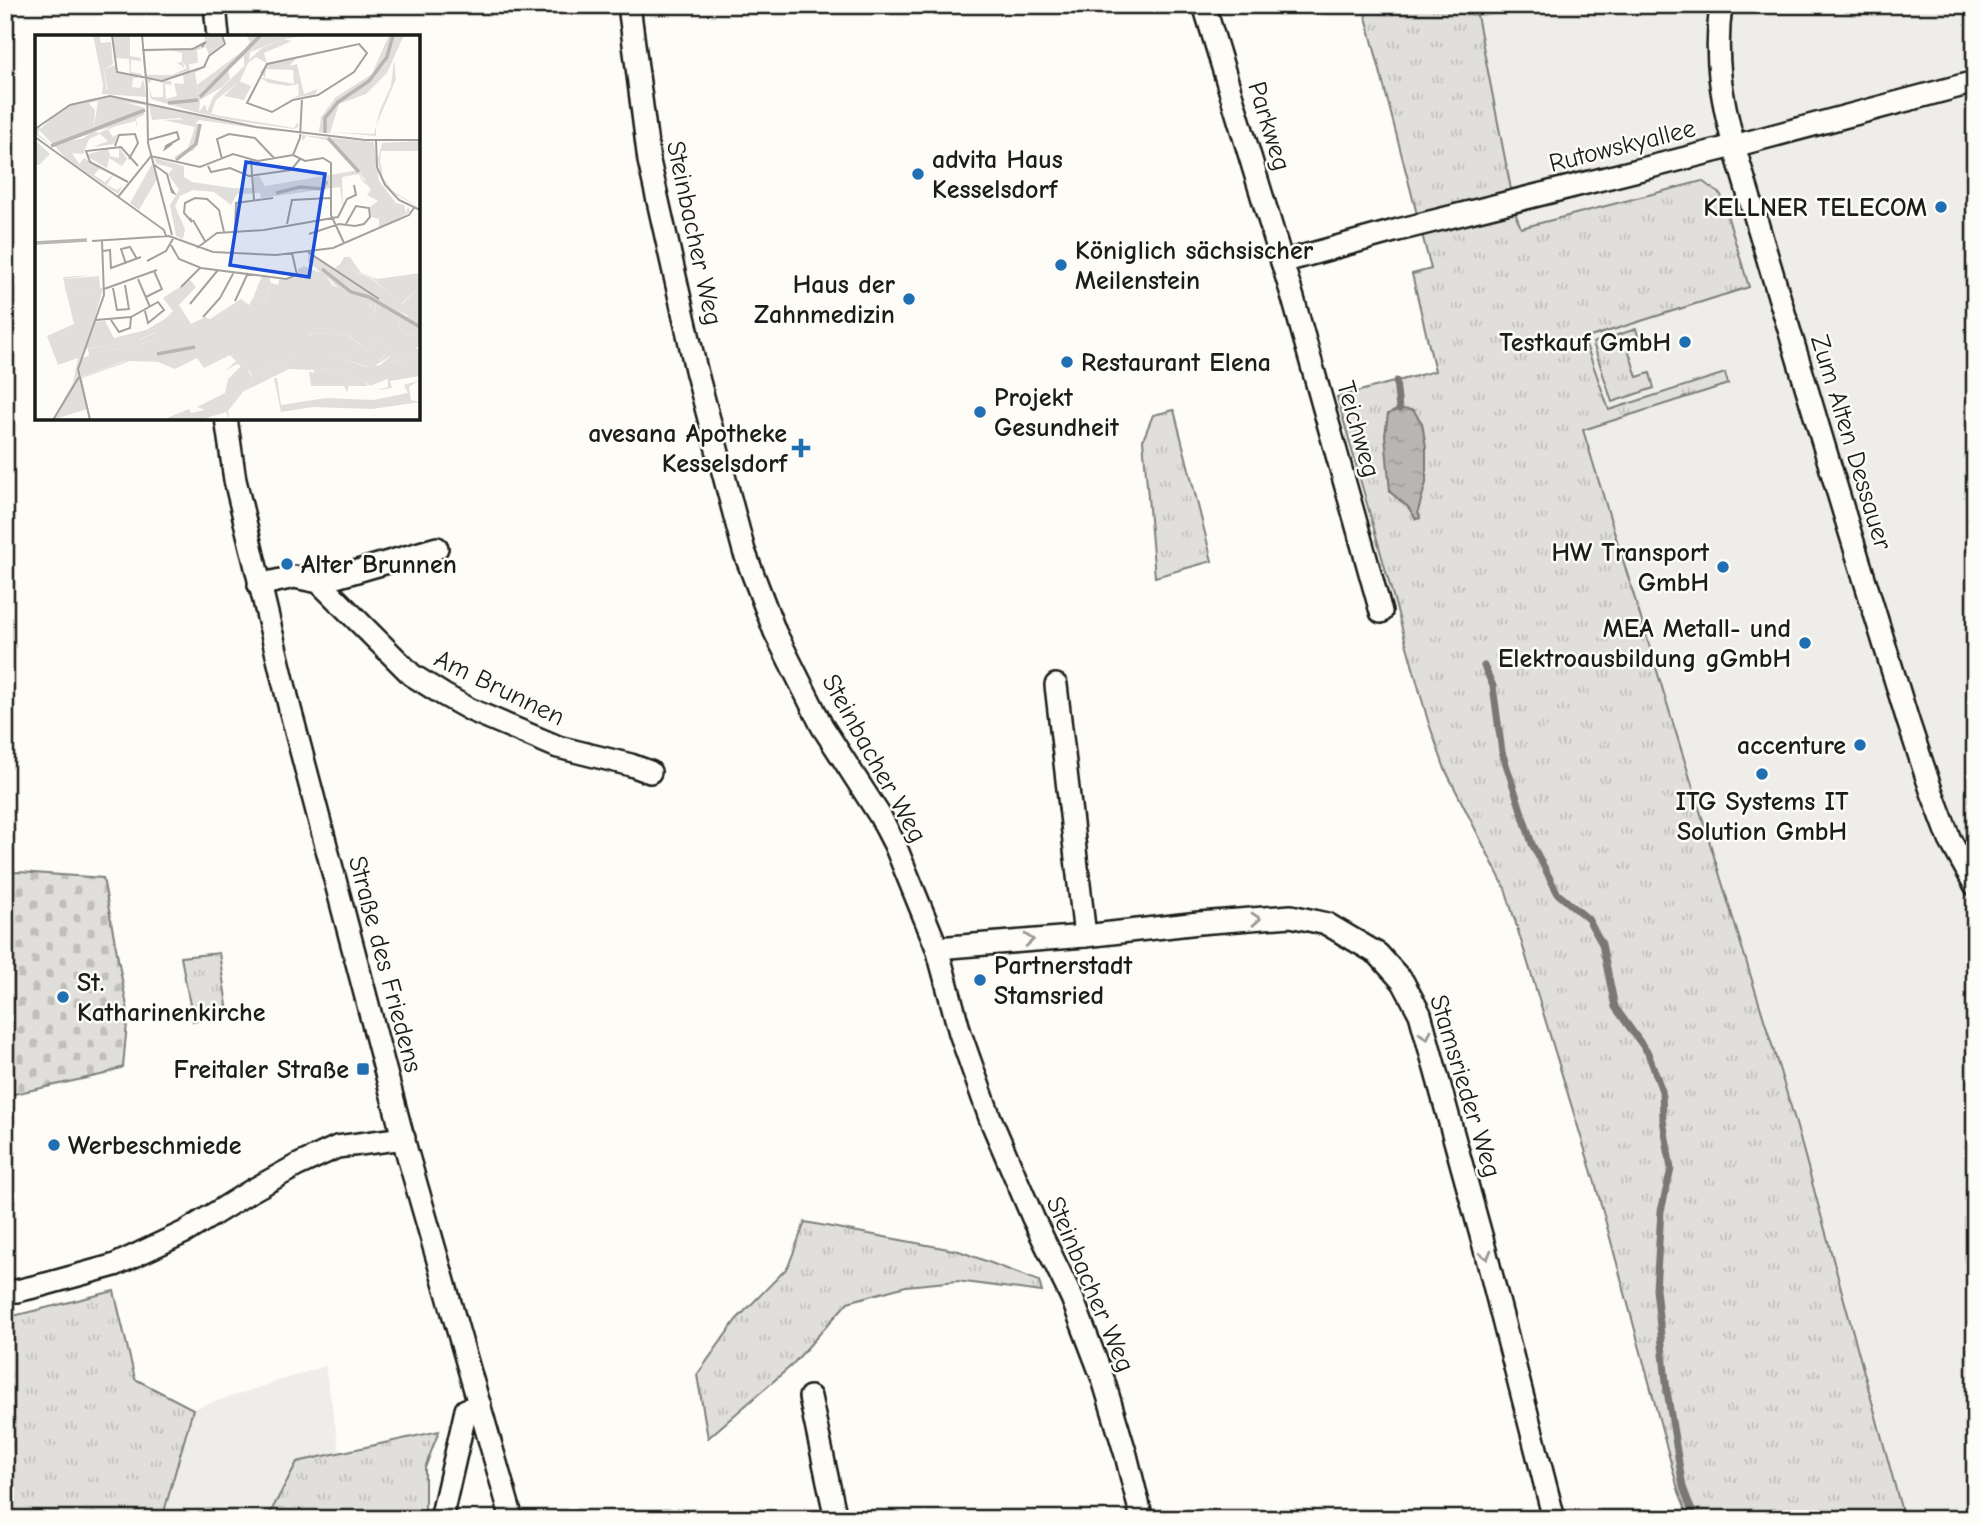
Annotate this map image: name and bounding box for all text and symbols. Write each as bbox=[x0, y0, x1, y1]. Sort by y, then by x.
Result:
inset map bbox=[35, 35, 420, 420]
street label: Parkweg bbox=[1241, 78, 1297, 175]
street label: Rutowskyallee bbox=[1546, 113, 1699, 179]
street label: Steinbacher Weg bbox=[660, 138, 728, 328]
place label: advita Haus Kesselsdorf bbox=[932, 145, 1063, 205]
marker: advita Haus Kesselsdorf bbox=[910, 166, 926, 182]
place label: KELLNER TELECOM bbox=[1703, 193, 1927, 223]
marker: KELLNER TELECOM bbox=[1933, 199, 1949, 215]
place label: Königlich sächsischer Meilenstein bbox=[1075, 236, 1314, 296]
marker: Königlich sächsischer Meilenstein bbox=[1053, 257, 1069, 273]
place label: Haus der Zahnmedizin bbox=[754, 270, 896, 330]
marker: Haus der Zahnmedizin bbox=[901, 291, 917, 307]
place label: Testkauf GmbH bbox=[1499, 328, 1671, 358]
street label: Zum Alten Dessauer bbox=[1804, 331, 1898, 554]
marker: Testkauf GmbH bbox=[1677, 334, 1693, 350]
place label: Restaurant Elena bbox=[1081, 348, 1271, 378]
marker: Restaurant Elena bbox=[1059, 354, 1075, 370]
street label: Teichweg bbox=[1330, 378, 1386, 481]
place label: Projekt Gesundheit bbox=[994, 383, 1119, 443]
marker: Projekt Gesundheit bbox=[972, 404, 988, 420]
place label: avesana Apotheke Kesselsdorf bbox=[588, 419, 789, 479]
marker: avesana Apotheke Kesselsdorf bbox=[793, 440, 809, 456]
place label: HW Transport GmbH bbox=[1551, 538, 1709, 598]
place label: Alter Brunnen bbox=[301, 550, 457, 580]
marker: Alter Brunnen bbox=[279, 556, 295, 572]
marker: HW Transport GmbH bbox=[1715, 559, 1731, 575]
place label: MEA Metall- und Elektroausbildung gGmbH bbox=[1498, 614, 1791, 674]
marker: MEA Metall- und Elektroausbildung gGmbH bbox=[1797, 635, 1813, 651]
street label: Am Brunnen bbox=[430, 643, 570, 732]
street label: Steinbacher Weg bbox=[815, 669, 933, 848]
place label: accenture bbox=[1737, 731, 1846, 761]
marker: accenture bbox=[1852, 737, 1868, 753]
marker: ITG Systems IT Solution GmbH bbox=[1754, 766, 1770, 782]
place label: ITG Systems IT Solution GmbH bbox=[1675, 787, 1849, 847]
street label: Straße des Friedens bbox=[342, 853, 428, 1076]
one-way arrow bbox=[1251, 912, 1262, 927]
one-way arrow bbox=[1024, 933, 1035, 948]
place label: Partnerstadt Stamsried bbox=[994, 951, 1133, 1011]
place label: St. Katharinenkirche bbox=[77, 968, 266, 1028]
marker: Partnerstadt Stamsried bbox=[972, 972, 988, 988]
marker: St. Katharinenkirche bbox=[55, 989, 71, 1005]
street label: Stamsrieder Weg bbox=[1423, 991, 1507, 1181]
one-way arrow bbox=[1418, 1029, 1432, 1041]
place label: Freitaler Straße bbox=[173, 1055, 349, 1085]
marker: Freitaler Straße bbox=[355, 1061, 371, 1077]
place label: Werbeschmiede bbox=[68, 1131, 242, 1161]
marker: Werbeschmiede bbox=[46, 1137, 62, 1153]
street label: Steinbacher Weg bbox=[1040, 1192, 1141, 1377]
one-way arrow bbox=[1478, 1249, 1492, 1261]

